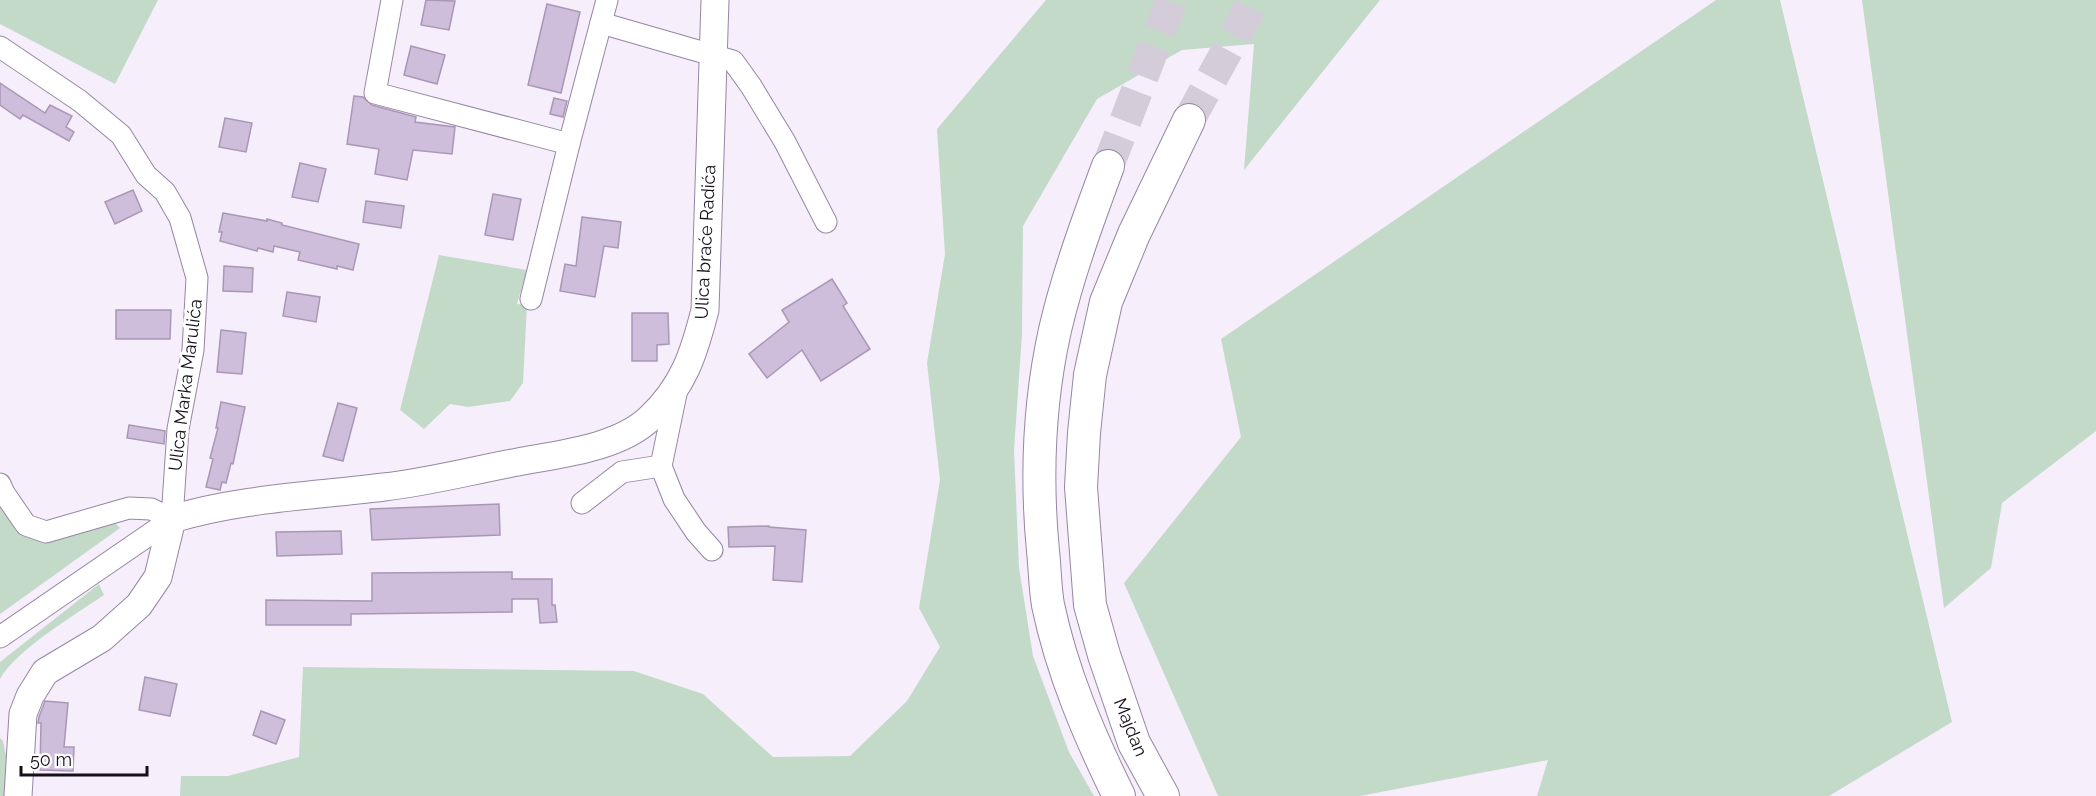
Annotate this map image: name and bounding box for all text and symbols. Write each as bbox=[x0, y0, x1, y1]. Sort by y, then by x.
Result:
street label: Ulica braće Radića bbox=[690, 164, 720, 320]
street label: Ulica Marka Marulića bbox=[164, 298, 206, 472]
street label: Majdan bbox=[1110, 695, 1152, 759]
scale bar bbox=[21, 739, 147, 777]
text: 50 m bbox=[30, 749, 72, 770]

